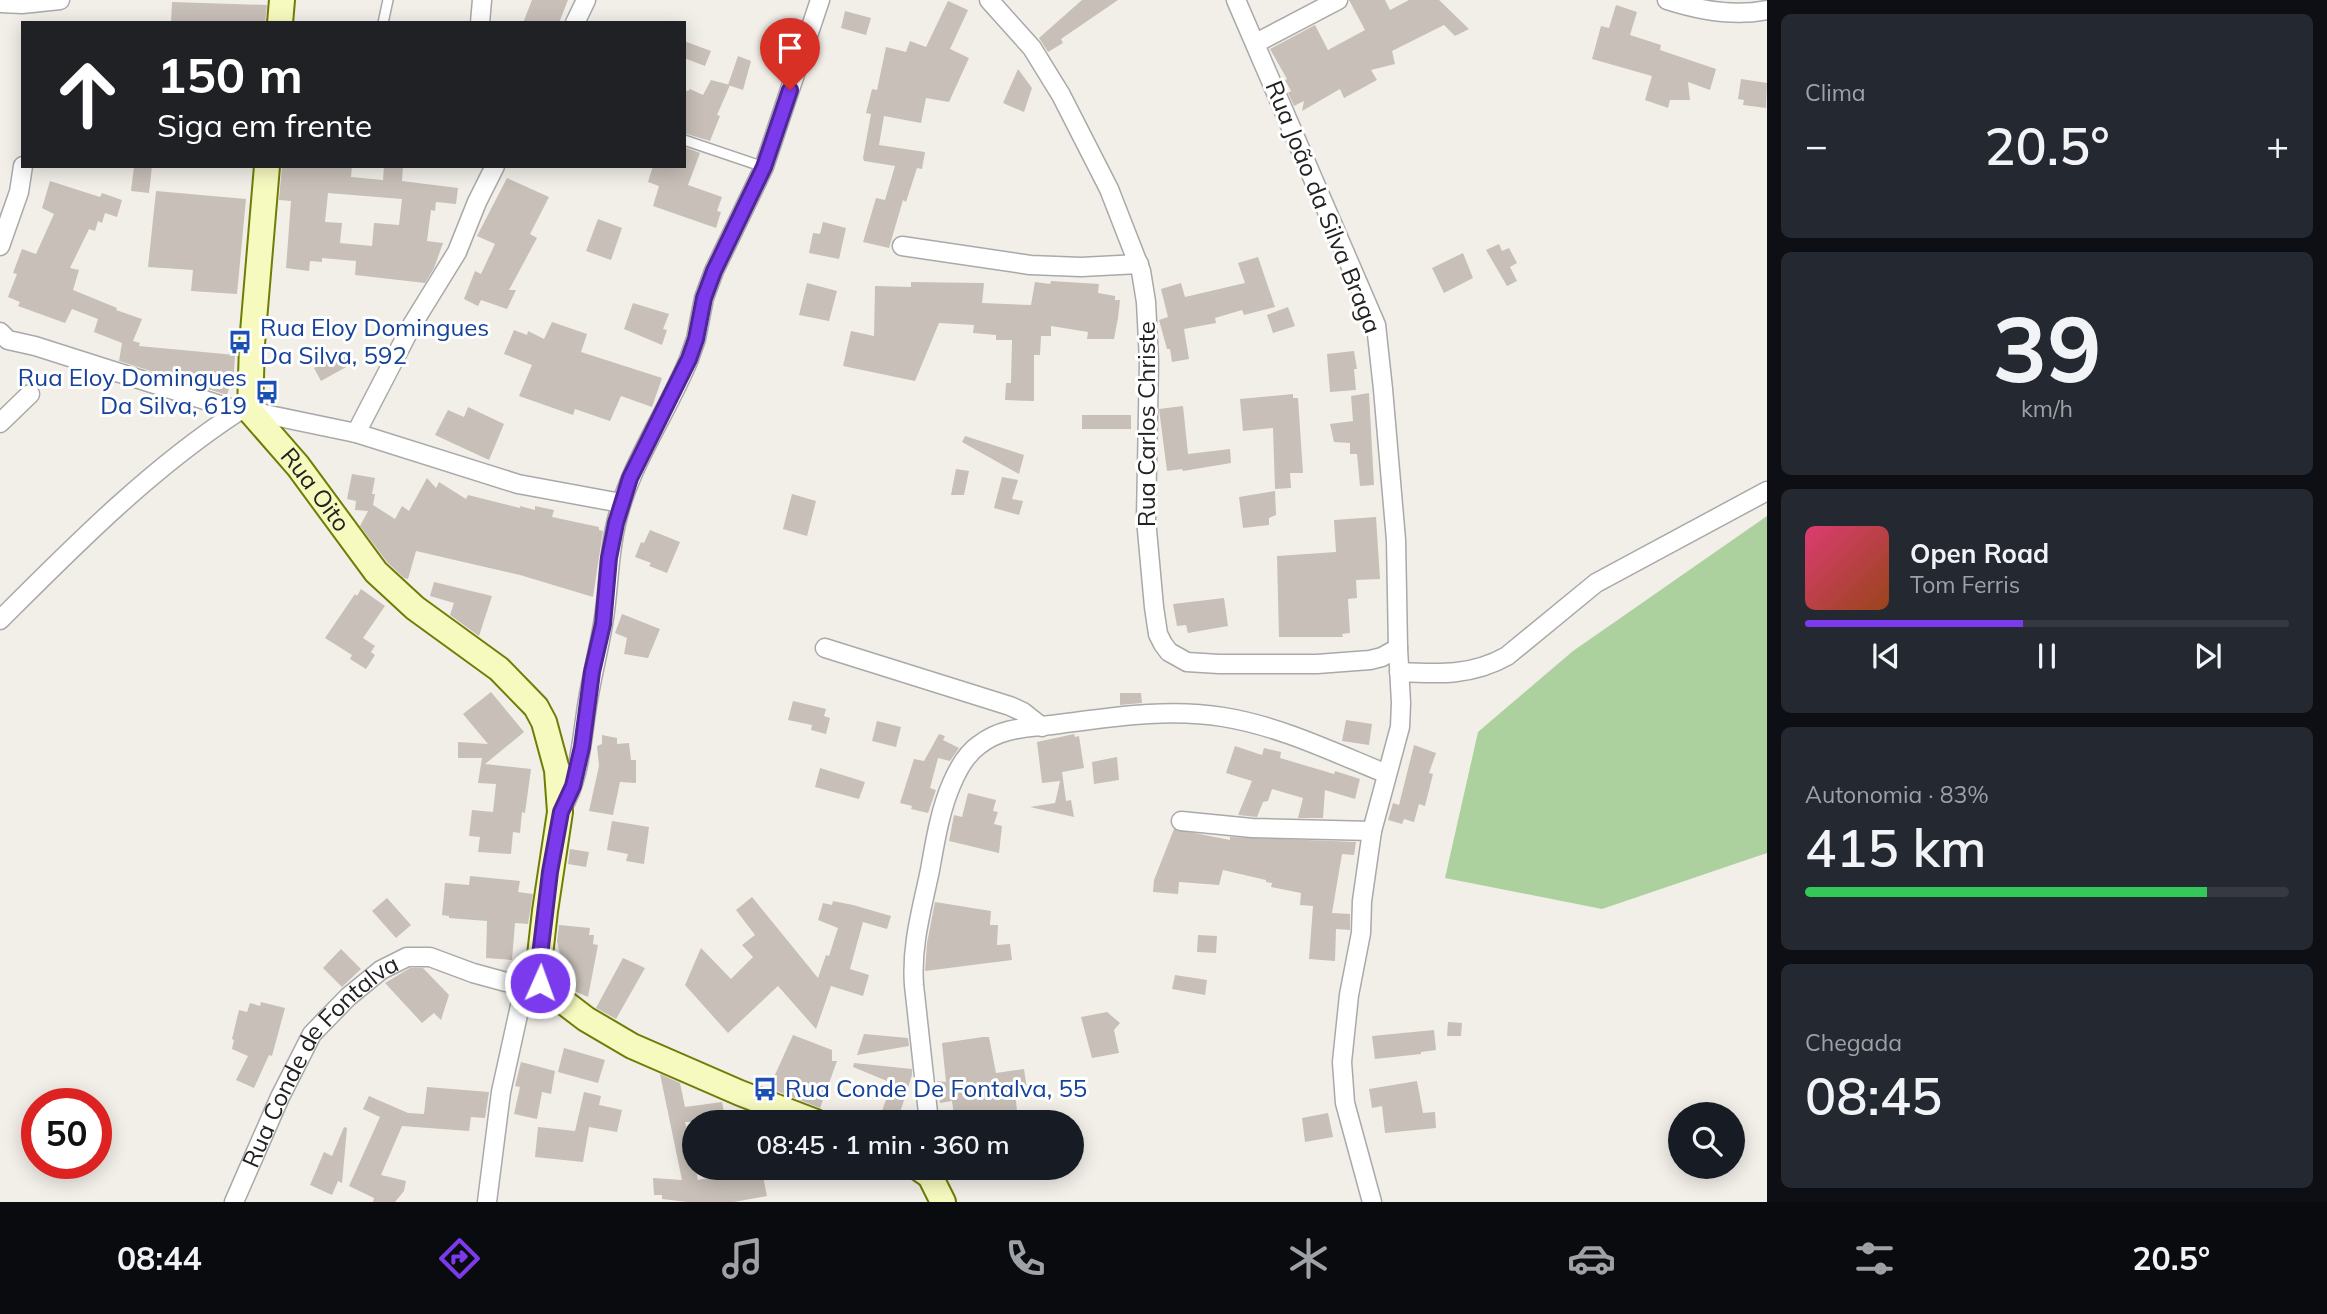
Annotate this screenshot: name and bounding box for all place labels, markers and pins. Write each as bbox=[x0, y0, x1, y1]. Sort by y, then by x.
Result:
pin bbox=[760, 18, 820, 90]
place label: Rua Eloy Domingues Da Silva, 592 bbox=[260, 312, 489, 370]
bus stop icon: Rua Eloy Domingues Da Silva, 592 bbox=[226, 328, 254, 356]
place label: Rua Eloy Domingues Da Silva, 619 bbox=[18, 362, 247, 420]
bus stop icon: Rua Eloy Domingues Da Silva, 619 bbox=[253, 378, 281, 406]
place label: Rua Conde De Fontalva, 55 bbox=[785, 1073, 1087, 1103]
bus stop icon: Rua Conde De Fontalva, 55 bbox=[751, 1075, 779, 1103]

